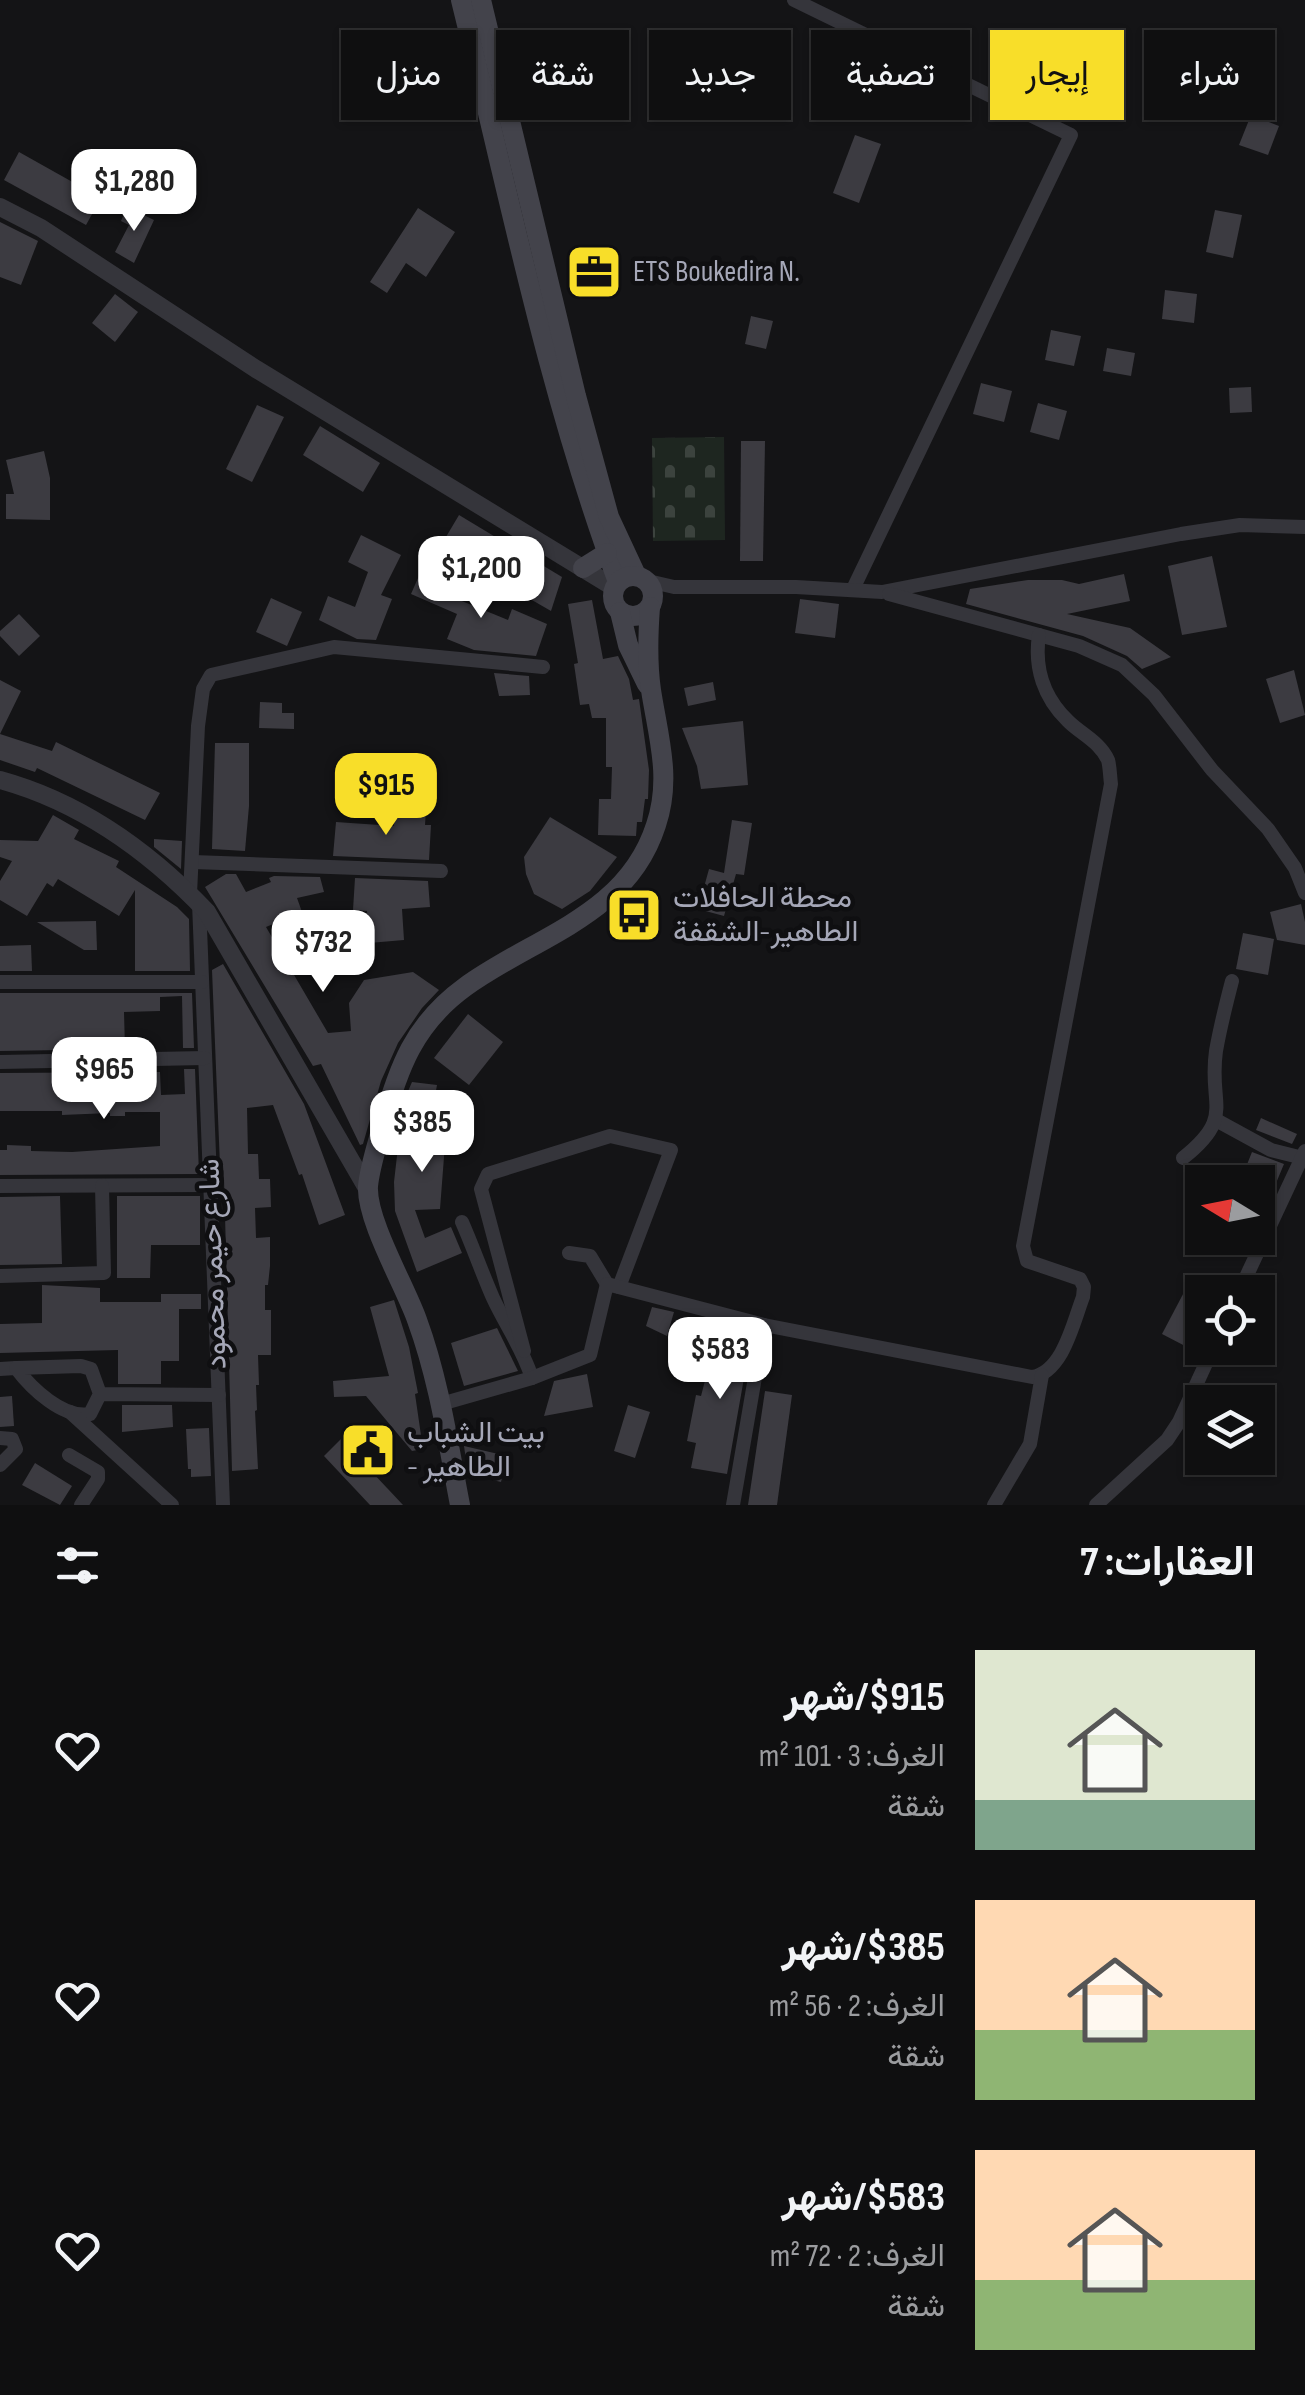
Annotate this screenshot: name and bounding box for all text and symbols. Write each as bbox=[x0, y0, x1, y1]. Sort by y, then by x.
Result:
chip: منزل bbox=[341, 30, 476, 120]
chip: شقة bbox=[496, 30, 629, 120]
chip: جديد bbox=[649, 30, 791, 120]
chip: تصفية bbox=[811, 30, 970, 120]
chip: إيجار bbox=[990, 30, 1124, 120]
chip: شراء bbox=[1144, 30, 1275, 120]
pin: $1,280 bbox=[53, 149, 215, 234]
text: $1,280 bbox=[93, 162, 175, 201]
office icon: ETS Boukedira N. bbox=[564, 242, 624, 302]
place label: ETS Boukedira N. bbox=[633, 254, 800, 290]
pin: $1,200 bbox=[400, 536, 562, 621]
text: $1,200 bbox=[440, 549, 522, 588]
pin: $915 bbox=[327, 753, 445, 838]
text: $915 bbox=[357, 766, 415, 805]
place label: محطة الحافلات الطاهير-الشقفة bbox=[673, 880, 858, 950]
bus stop icon: محطة الحافلات الطاهير-الشقفة bbox=[604, 885, 664, 945]
pin: $732 bbox=[264, 910, 382, 995]
text: $732 bbox=[294, 923, 352, 962]
pin: $965 bbox=[45, 1037, 163, 1122]
text: $965 bbox=[74, 1050, 134, 1089]
pin: $385 bbox=[363, 1090, 481, 1175]
text: $385 bbox=[392, 1103, 452, 1142]
street label: شارع حيمر محمود bbox=[191, 1158, 236, 1370]
north arrow bbox=[1185, 1165, 1275, 1255]
map controls bbox=[1185, 1165, 1275, 1475]
button: locate bbox=[1185, 1275, 1275, 1365]
pin: $583 bbox=[661, 1317, 779, 1402]
text: $583 bbox=[690, 1330, 750, 1369]
button: layers bbox=[1185, 1385, 1275, 1475]
place label: بيت الشباب - الطاهير bbox=[407, 1415, 545, 1485]
public building icon: بيت الشباب - الطاهير bbox=[338, 1420, 398, 1480]
text: العقارات: 7 bbox=[1080, 1537, 1255, 1588]
icon: filters bbox=[50, 1538, 105, 1593]
text: $915/شهر bbox=[784, 1672, 945, 1723]
icon: home bbox=[1055, 1690, 1175, 1810]
icon: heart bbox=[50, 1723, 105, 1778]
text: الغرف: 3 · 101 m² bbox=[759, 1737, 945, 1776]
text: شقة bbox=[887, 1787, 945, 1826]
text: $385/شهر bbox=[782, 1922, 945, 1973]
icon: home bbox=[1055, 1940, 1175, 2060]
icon: heart bbox=[50, 1973, 105, 2028]
text: الغرف: 2 · 56 m² bbox=[769, 1987, 945, 2026]
text: شقة bbox=[887, 2037, 945, 2076]
text: $583/شهر bbox=[782, 2172, 945, 2223]
icon: home bbox=[1055, 2190, 1175, 2310]
icon: heart bbox=[50, 2223, 105, 2278]
text: الغرف: 2 · 72 m² bbox=[770, 2237, 945, 2276]
text: شقة bbox=[887, 2287, 945, 2326]

